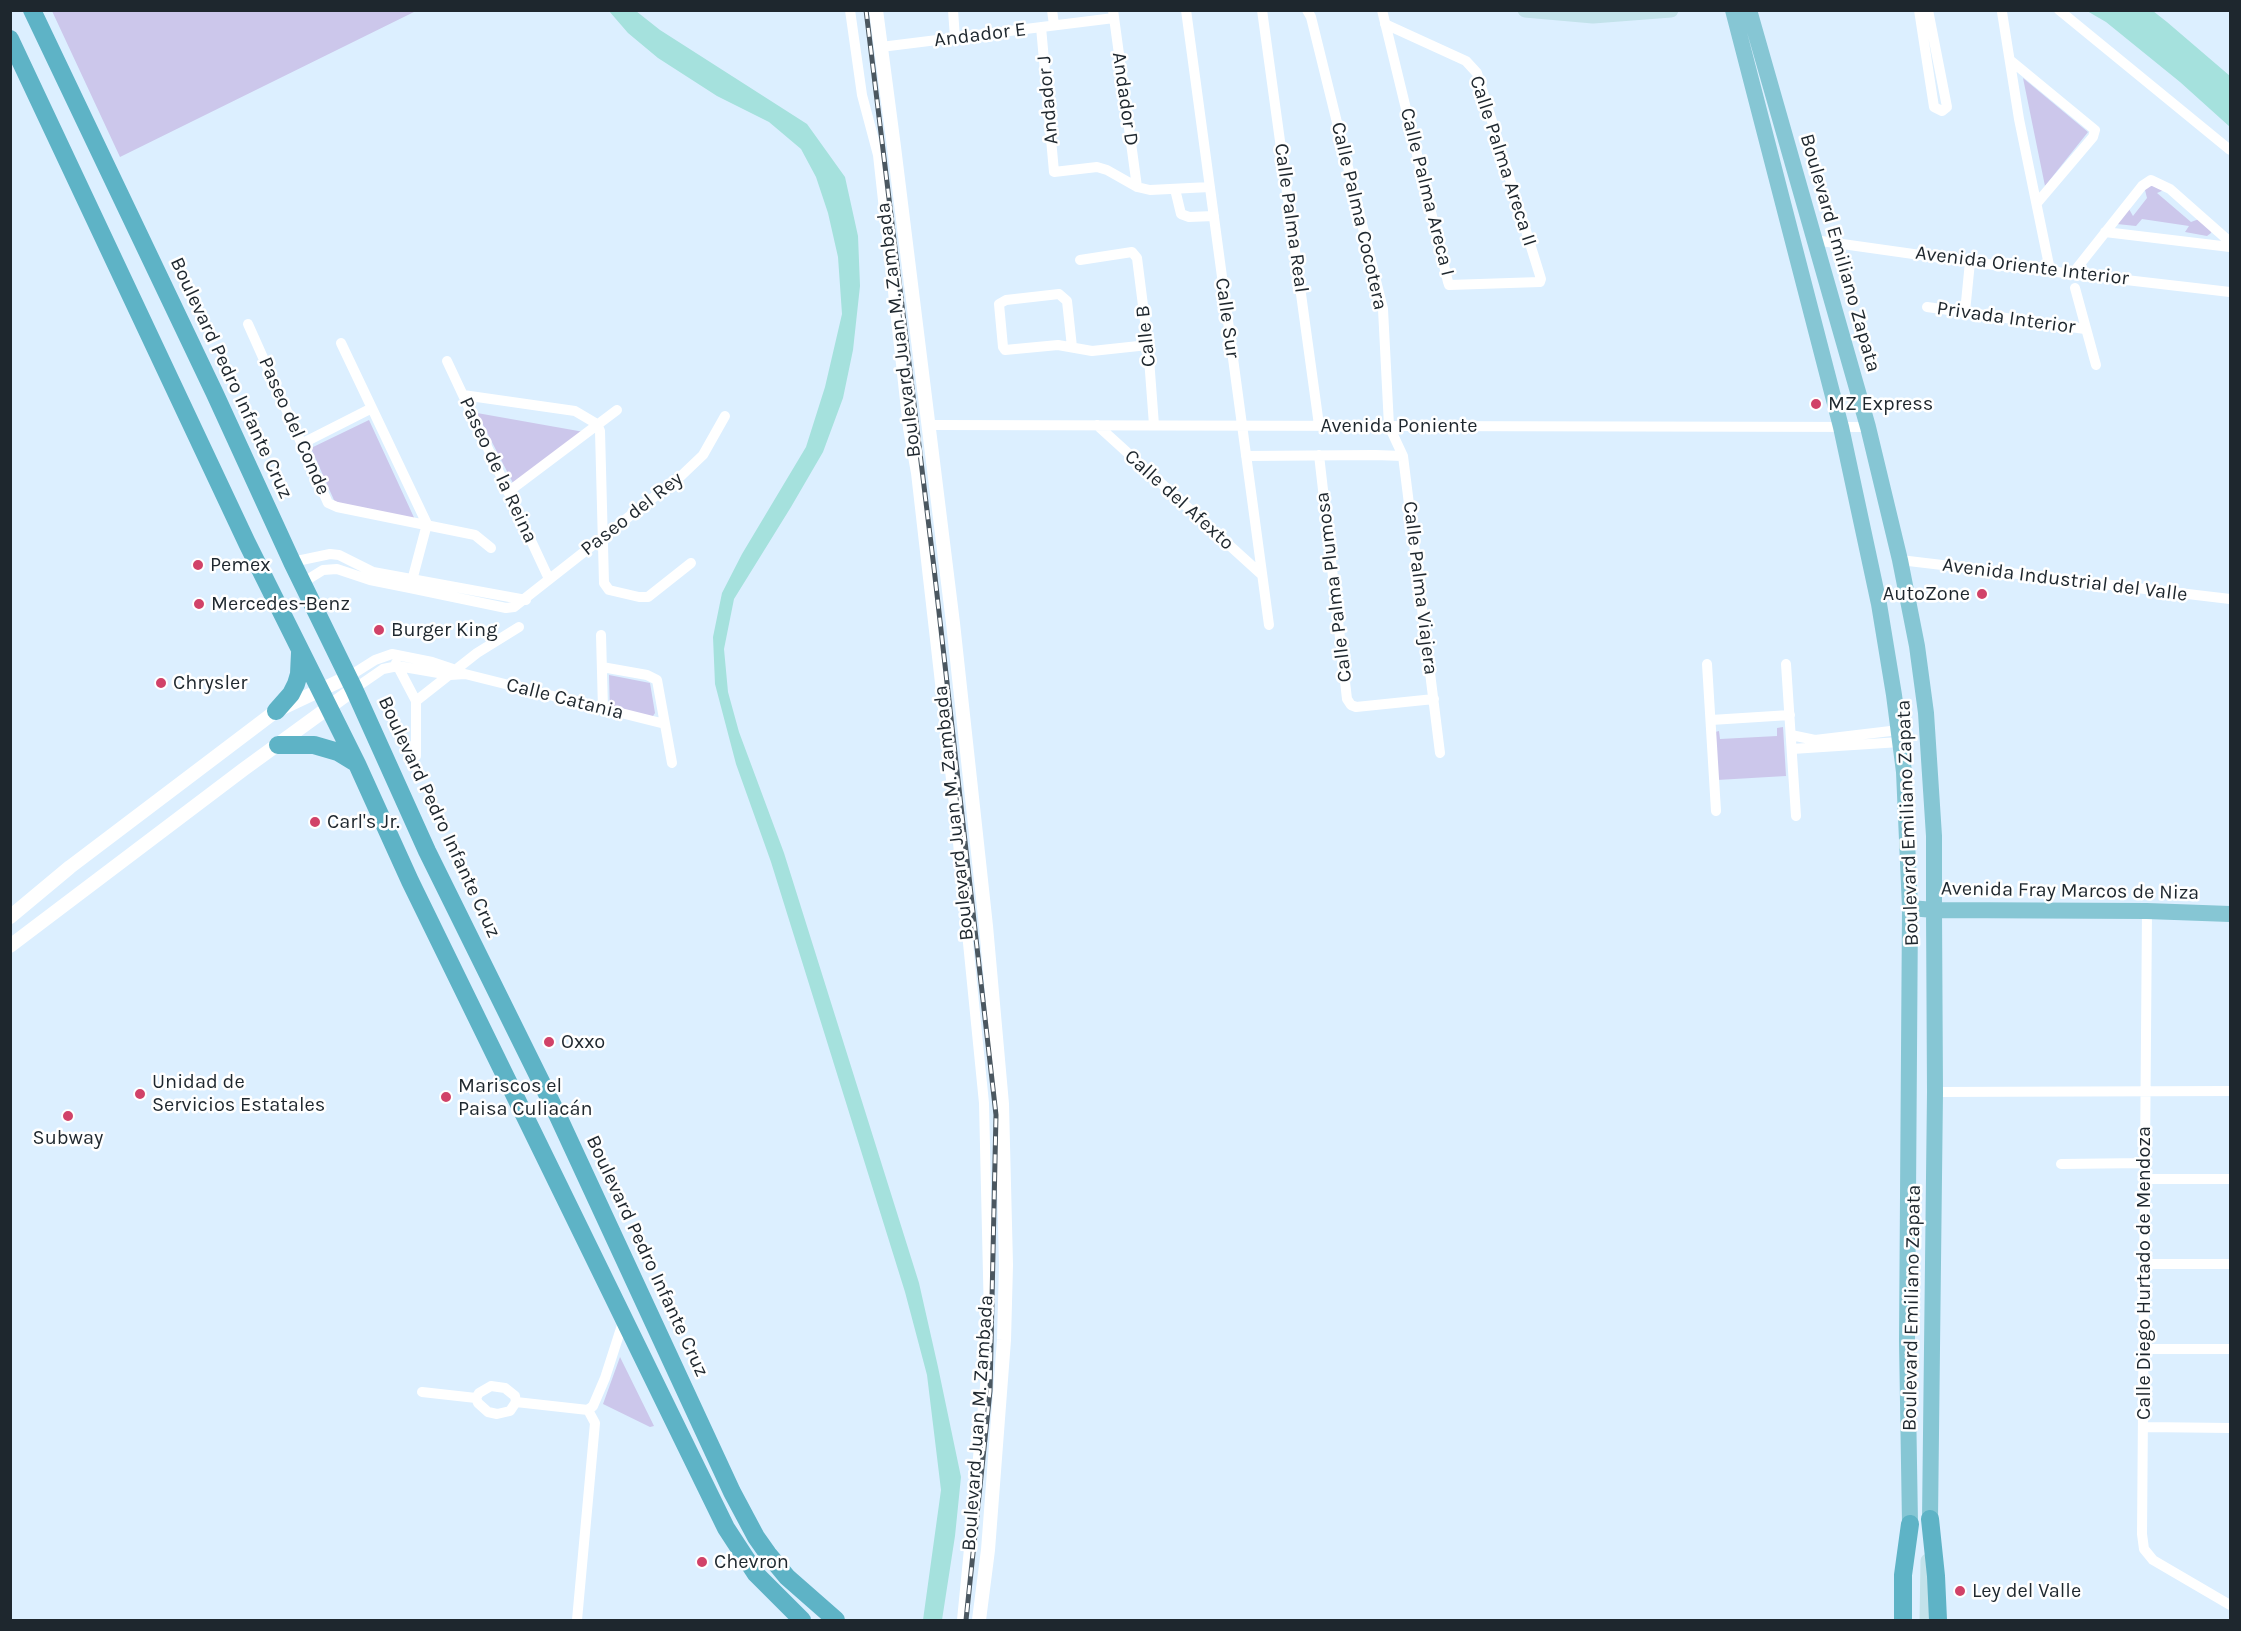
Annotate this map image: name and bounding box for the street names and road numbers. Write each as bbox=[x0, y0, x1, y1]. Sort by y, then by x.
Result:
street label: Andador E bbox=[933, 17, 1027, 53]
street label: Andador D bbox=[1107, 51, 1143, 147]
street label: Andador J bbox=[1032, 54, 1064, 146]
street label: Calle Palma Areca II bbox=[1464, 73, 1542, 249]
street label: Calle Palma Areca I bbox=[1395, 106, 1459, 278]
street label: Calle Palma Cocotera bbox=[1326, 120, 1392, 312]
street label: Boulevard Emiliano Zapata bbox=[1794, 131, 1886, 375]
street label: Calle Palma Real bbox=[1269, 142, 1313, 294]
street label: Boulevard Juan M. Zambada bbox=[871, 201, 927, 459]
street label: Avenida Oriente Interior bbox=[1914, 241, 2130, 291]
street label: Boulevard Pedro Infante Cruz bbox=[164, 253, 298, 503]
street label: Calle Sur bbox=[1209, 276, 1245, 360]
street label: Privada Interior bbox=[1935, 296, 2077, 340]
street label: Calle B bbox=[1131, 304, 1161, 368]
street label: Paseo del Conde bbox=[253, 353, 335, 499]
street label: Paseo de la Reina bbox=[454, 393, 542, 547]
street label: Avenida Poniente bbox=[1320, 414, 1478, 438]
street label: Calle del Afexto bbox=[1119, 445, 1239, 555]
street label: Paseo del Rey bbox=[576, 467, 688, 561]
street label: Calle Palma Plumosa bbox=[1310, 490, 1358, 684]
street label: Calle Palma Viajera bbox=[1397, 500, 1443, 676]
street label: Avenida Industrial del Valle bbox=[1941, 553, 2189, 607]
street label: Calle Catania bbox=[504, 673, 626, 725]
street label: Boulevard Juan M. Zambada bbox=[929, 684, 979, 942]
street label: Boulevard Pedro Infante Cruz bbox=[372, 692, 506, 942]
street label: Boulevard Emiliano Zapata bbox=[1892, 699, 1924, 947]
street label: Avenida Fray Marcos de Niza bbox=[1941, 877, 2199, 905]
street label: Calle Diego Hurtado de Mendoza bbox=[2132, 1126, 2156, 1420]
street label: Boulevard Pedro Infante Cruz bbox=[580, 1131, 714, 1381]
street label: Boulevard Emiliano Zapata bbox=[1898, 1185, 1926, 1431]
street label: Boulevard Juan M. Zambada bbox=[957, 1294, 999, 1552]

